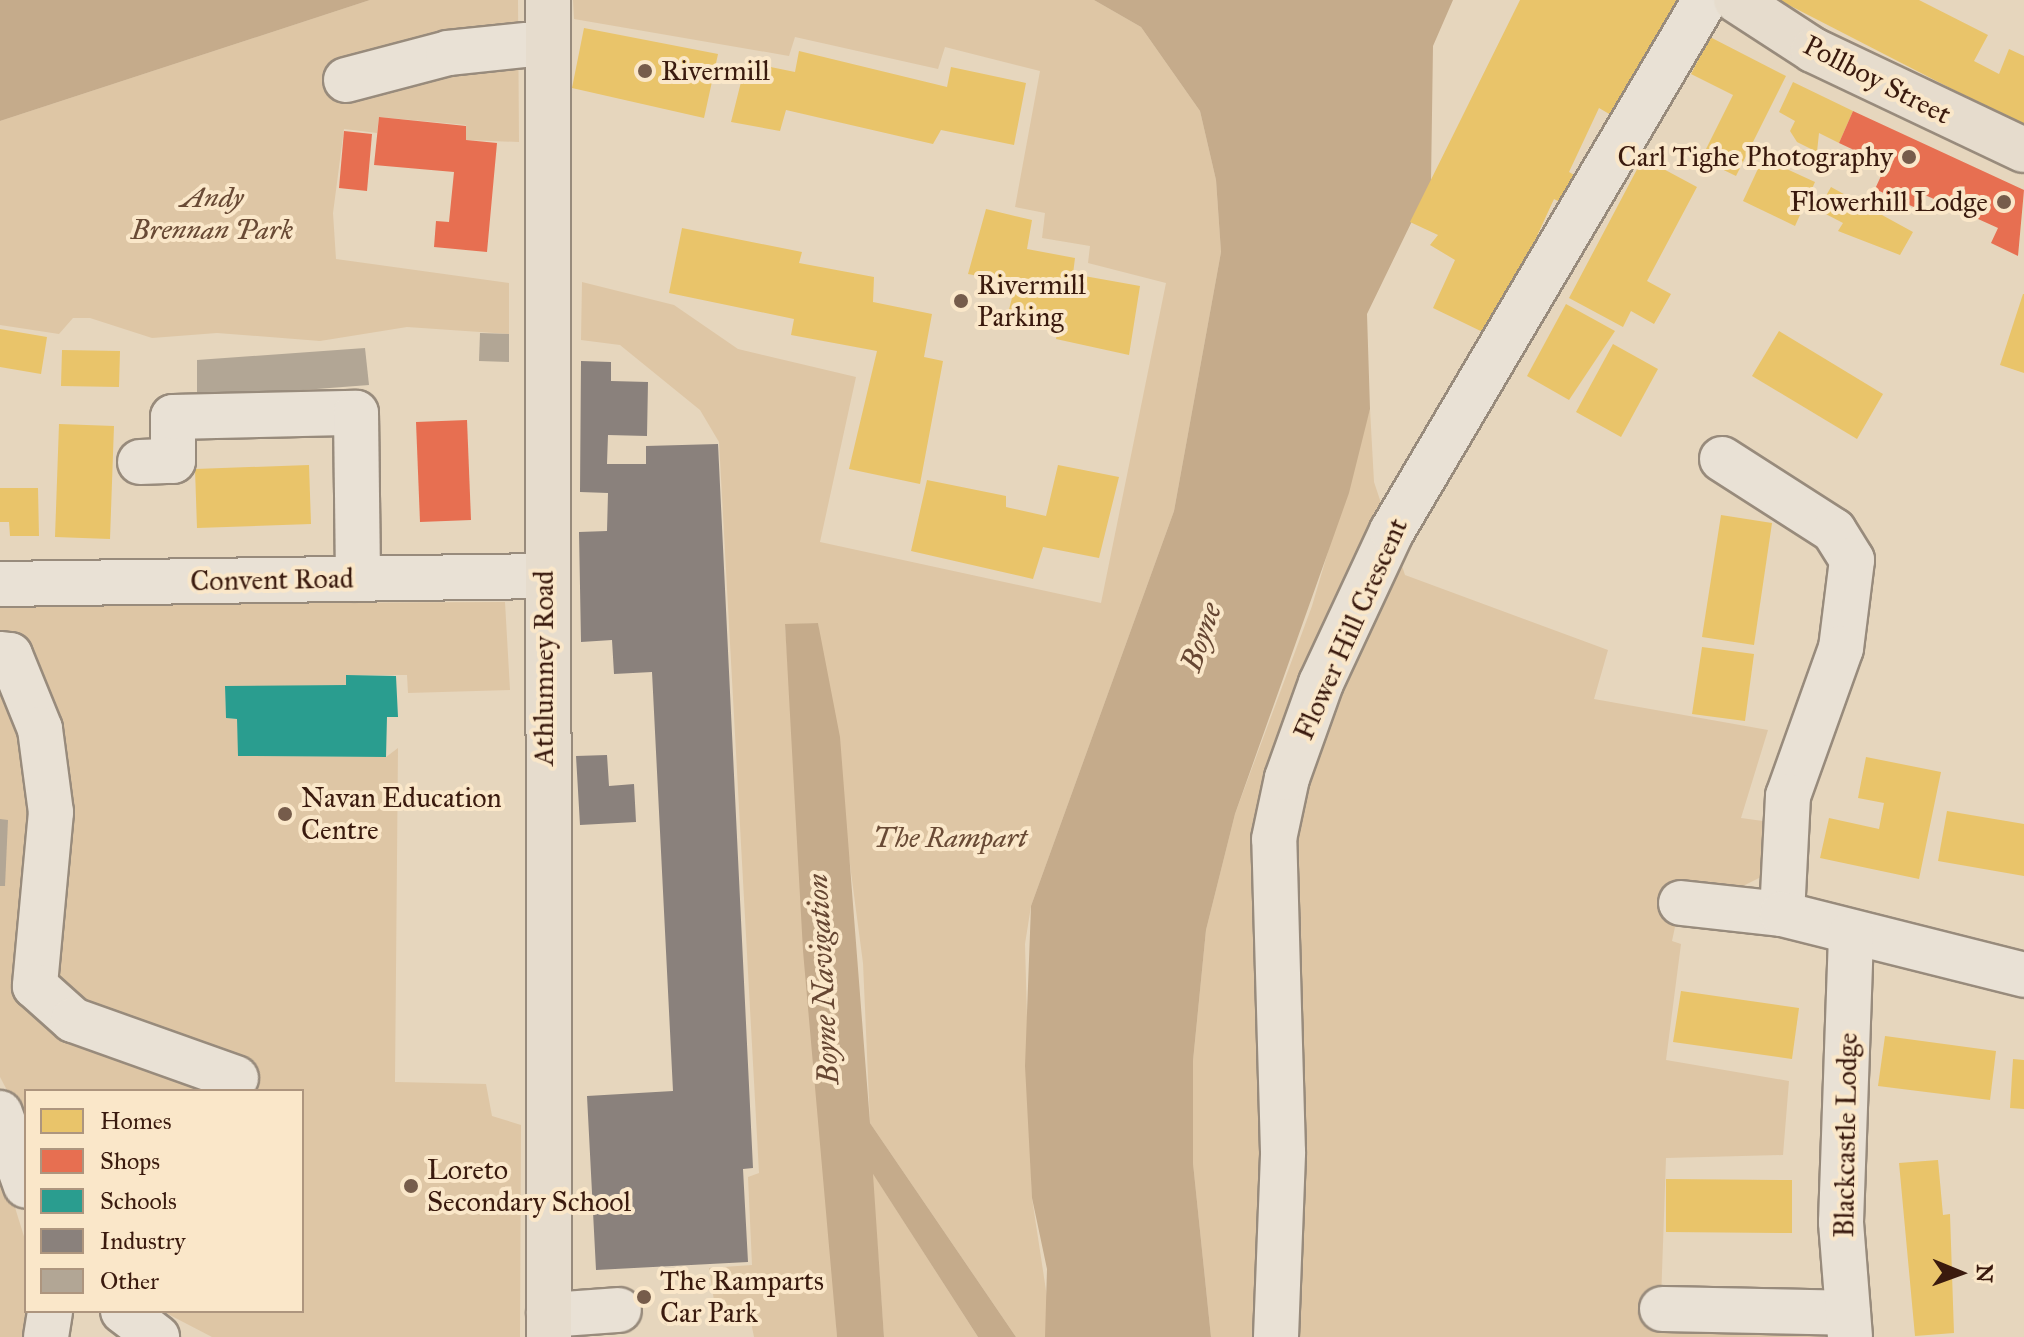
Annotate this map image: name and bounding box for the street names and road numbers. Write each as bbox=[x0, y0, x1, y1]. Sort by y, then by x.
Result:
street label: Pollboy Street bbox=[1798, 28, 1956, 132]
street label: Flower Hill Crescent bbox=[1287, 513, 1415, 745]
street label: Convent Road bbox=[190, 562, 354, 598]
street label: Athlumney Road bbox=[527, 570, 561, 766]
street label: Blackcastle Lodge bbox=[1827, 1032, 1865, 1238]

